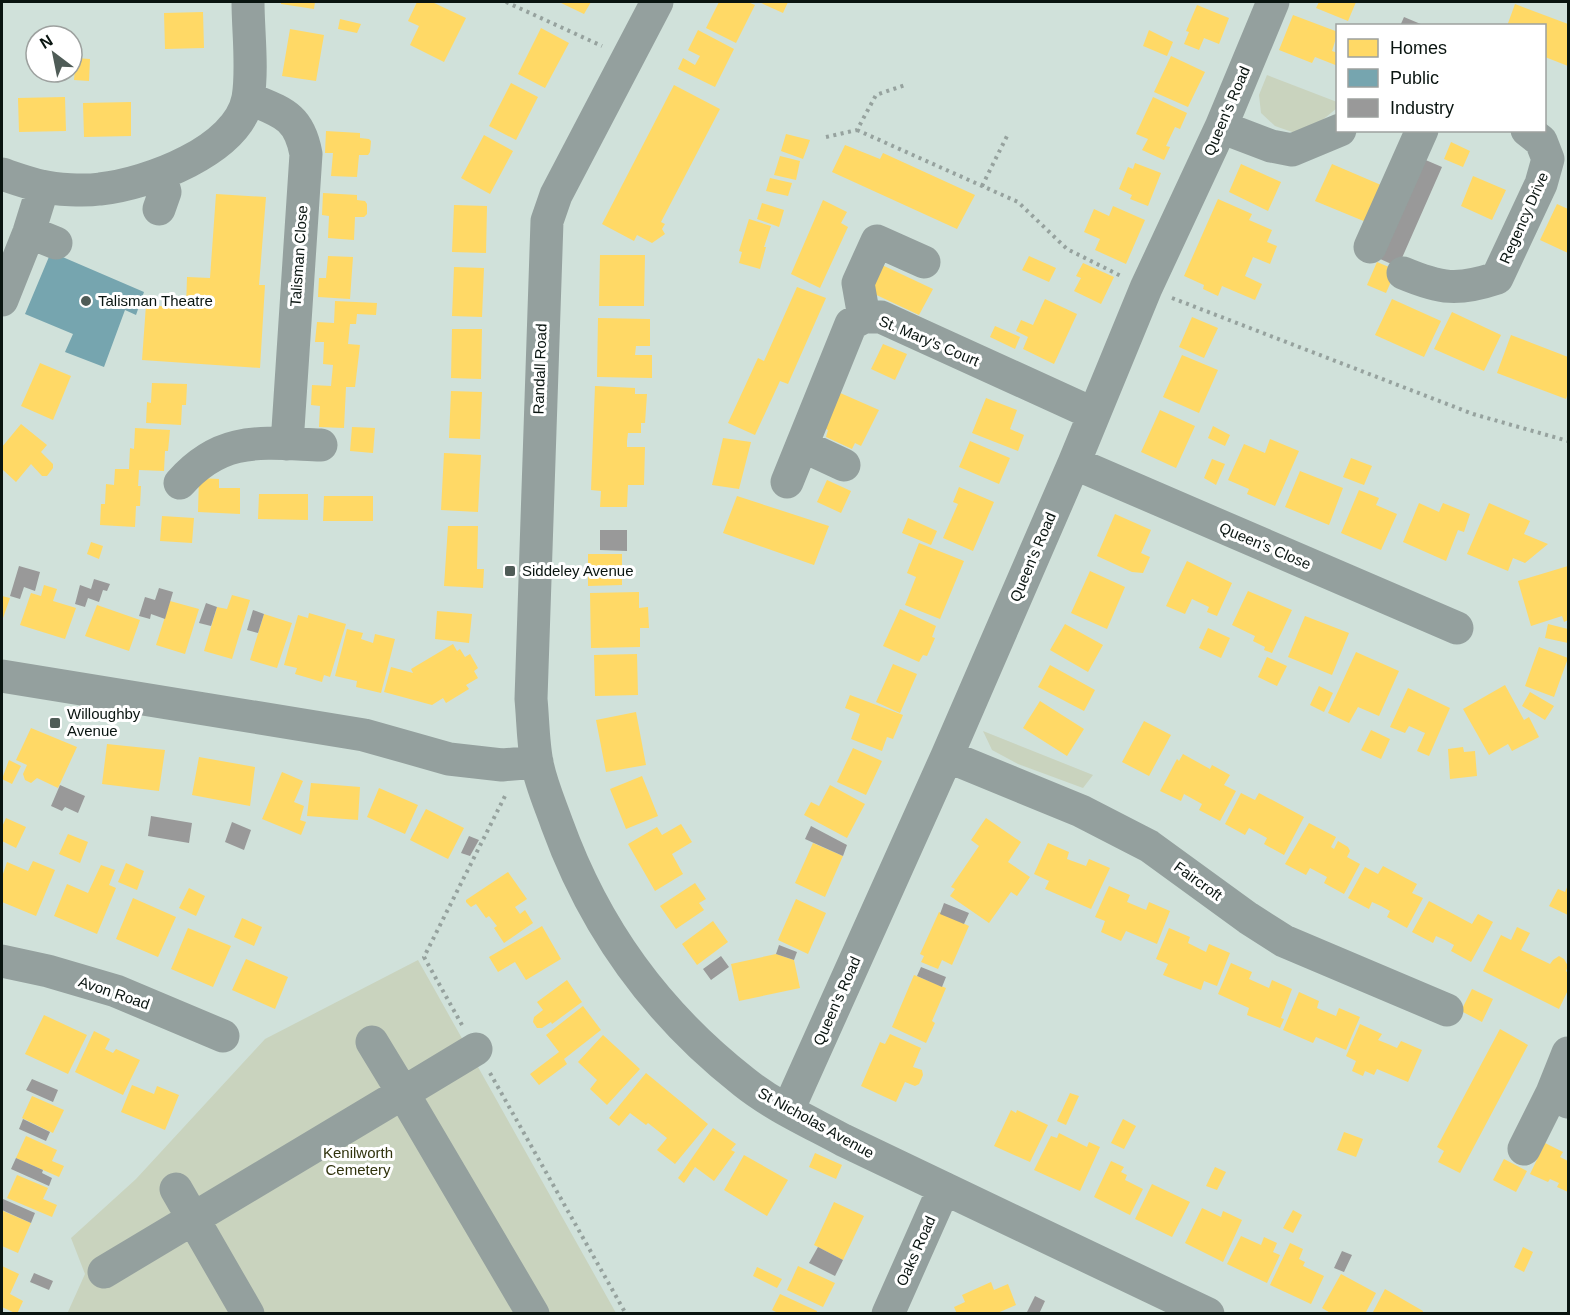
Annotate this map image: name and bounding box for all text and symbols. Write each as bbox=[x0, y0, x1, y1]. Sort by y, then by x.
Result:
north arrow bbox=[24, 24, 84, 84]
legend bbox=[1336, 24, 1546, 132]
text: N bbox=[37, 31, 56, 52]
text: Homes bbox=[1390, 38, 1447, 58]
street label: Queen's Road bbox=[1200, 64, 1253, 158]
text: Public bbox=[1390, 68, 1439, 88]
text: Industry bbox=[1390, 98, 1454, 118]
street label: Regency Drive bbox=[1496, 169, 1551, 266]
street label: Talisman Close bbox=[286, 205, 311, 307]
place label: Talisman Theatre bbox=[98, 292, 213, 309]
marker: Talisman Theatre bbox=[79, 294, 93, 308]
street label: St. Mary's Court bbox=[877, 312, 983, 370]
street label: Randall Road bbox=[529, 323, 550, 415]
street label: Queen's Road bbox=[1006, 510, 1059, 604]
street label: Queen's Close bbox=[1217, 519, 1314, 572]
place label: Siddeley Avenue bbox=[522, 562, 633, 579]
marker: Siddeley Avenue bbox=[503, 564, 517, 578]
place label: Willoughby Avenue bbox=[67, 705, 141, 739]
marker: Willoughby Avenue bbox=[48, 716, 62, 730]
street label: Faircroft bbox=[1171, 858, 1226, 904]
street label: Queen's Road bbox=[809, 954, 864, 1048]
street label: Avon Road bbox=[76, 972, 152, 1013]
street label: St Nicholas Avenue bbox=[755, 1084, 877, 1161]
park label: Kenilworth Cemetery bbox=[323, 1144, 393, 1178]
street label: Oaks Road bbox=[893, 1213, 939, 1289]

